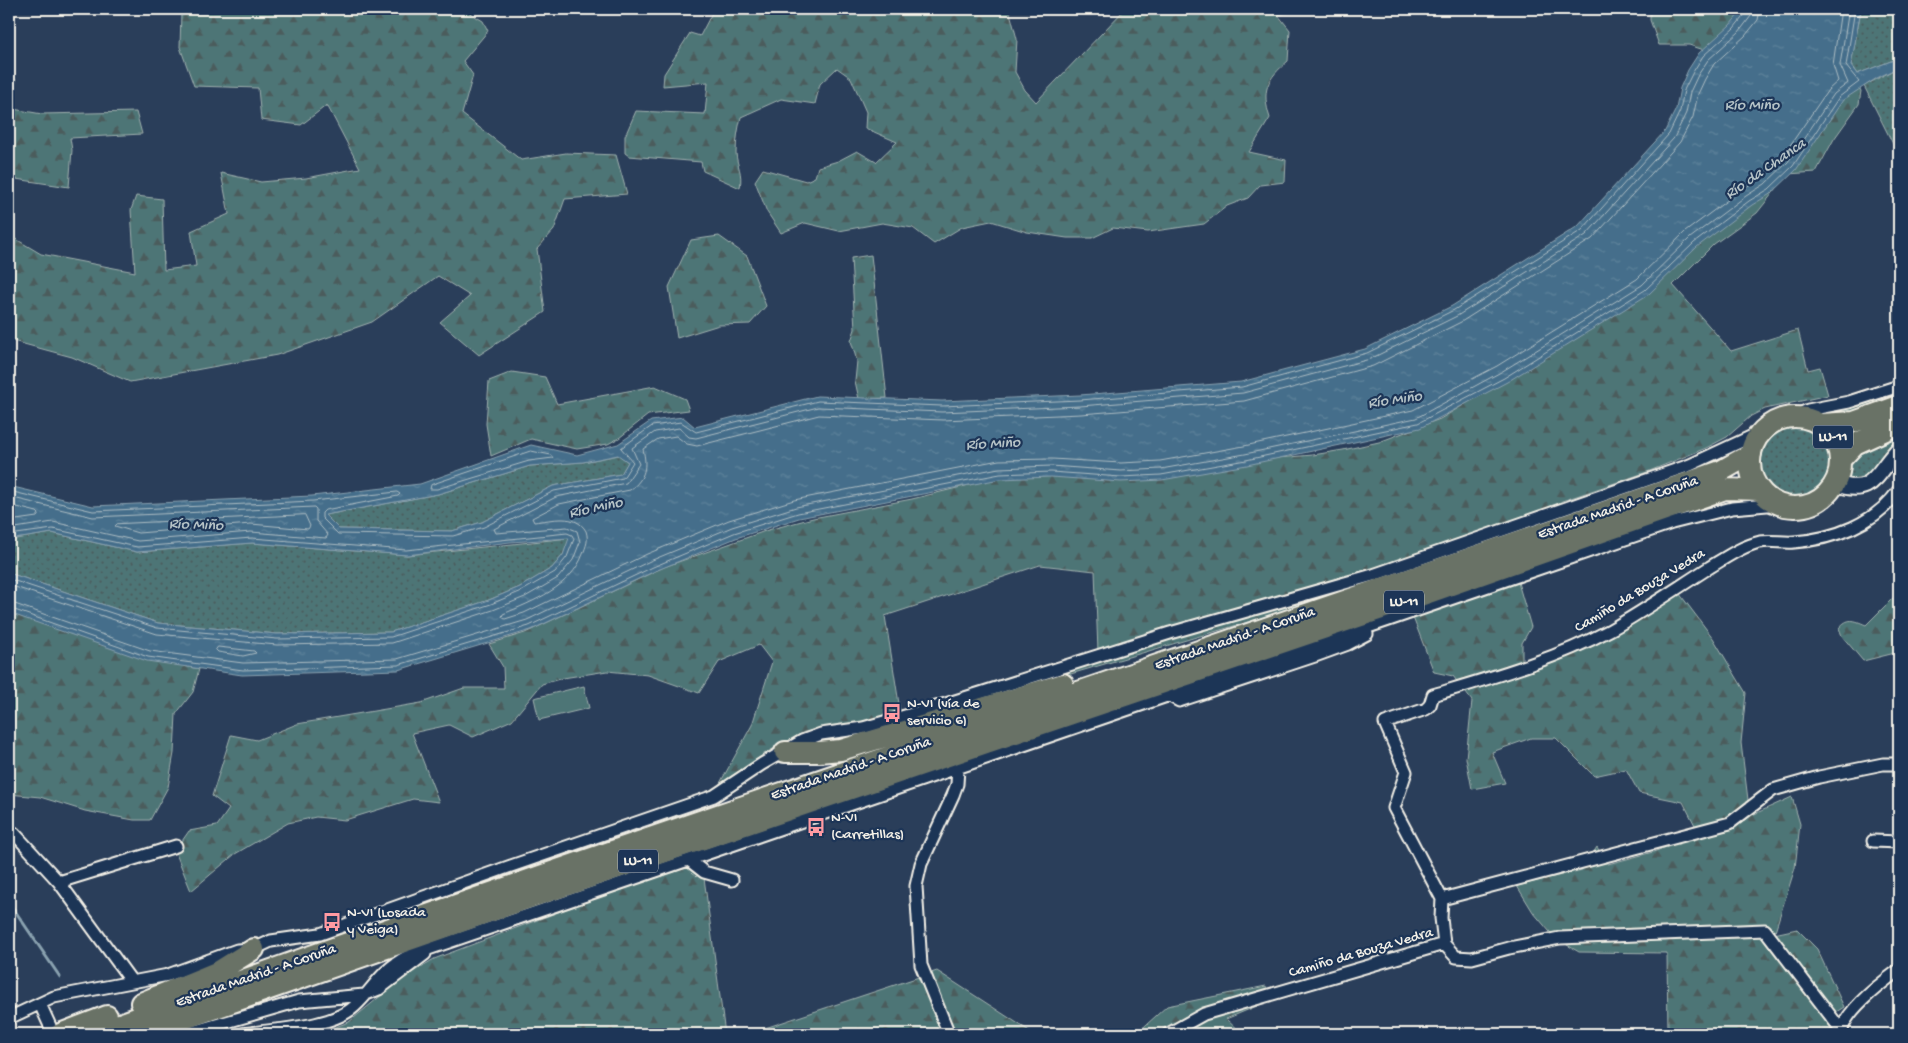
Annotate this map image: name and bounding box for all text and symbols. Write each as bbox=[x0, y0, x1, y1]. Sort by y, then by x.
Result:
water label: Río Miño bbox=[1725, 97, 1780, 116]
water label: Río da Chanca bbox=[1722, 135, 1811, 205]
water label: Río Miño bbox=[1367, 388, 1424, 414]
road number: LU-11 bbox=[1813, 426, 1853, 448]
water label: Río Miño bbox=[965, 434, 1021, 456]
street label: Estrada Madrid - A Coruña bbox=[1536, 472, 1701, 544]
water label: Río Miño bbox=[567, 494, 625, 524]
water label: Río Miño bbox=[168, 516, 224, 536]
street label: Camiño da Bouza Vedra bbox=[1572, 545, 1709, 637]
road number: LU-11 bbox=[1384, 590, 1424, 614]
street label: Estrada Madrid - A Coruña bbox=[1153, 603, 1318, 675]
place label: N-VI (vía de servicio 6) bbox=[907, 695, 980, 730]
bus stop icon: N-VI (vía de servicio 6) bbox=[881, 702, 903, 724]
street label: Estrada Madrid - A Coruña bbox=[769, 733, 934, 805]
place label: N-VI (Carretillas) bbox=[831, 809, 904, 844]
bus stop icon: N-VI (Carretillas) bbox=[805, 816, 827, 838]
road number: LU-11 bbox=[618, 849, 658, 872]
place label: N-VI (Losada y Veiga) bbox=[347, 904, 426, 939]
bus stop icon: N-VI (Losada y Veiga) bbox=[321, 911, 343, 933]
street label: Camiño da Bouza Vedra bbox=[1287, 924, 1436, 982]
street label: Estrada Madrid - A Coruña bbox=[174, 940, 339, 1012]

